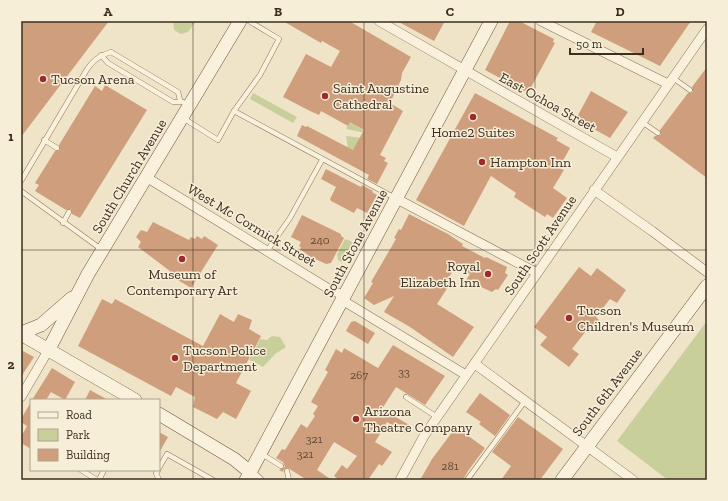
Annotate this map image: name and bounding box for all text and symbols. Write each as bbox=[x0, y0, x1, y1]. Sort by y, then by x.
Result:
text: A bbox=[104, 4, 113, 19]
text: B bbox=[274, 4, 282, 19]
text: C bbox=[446, 4, 454, 19]
text: D bbox=[615, 4, 625, 19]
scale bar bbox=[570, 30, 643, 56]
text: 50 m bbox=[576, 37, 603, 51]
street label: East Ochoa Street bbox=[496, 69, 600, 136]
place label: Tucson Arena bbox=[51, 71, 135, 88]
marker: Tucson Arena bbox=[38, 74, 48, 84]
place label: Saint Augustine Cathedral bbox=[333, 80, 430, 113]
marker: Saint Augustine Cathedral bbox=[320, 91, 330, 101]
marker: Home2 Suites bbox=[468, 112, 478, 122]
street label: South Church Avenue bbox=[89, 116, 171, 237]
place label: Home2 Suites bbox=[431, 124, 515, 141]
text: 1 bbox=[8, 129, 14, 144]
place label: Hampton Inn bbox=[490, 154, 571, 171]
marker: Hampton Inn bbox=[477, 157, 487, 167]
street label: West Mc Cormick Street bbox=[184, 180, 320, 271]
street label: South Stone Avenue bbox=[320, 186, 391, 300]
street label: South Scott Avenue bbox=[501, 192, 580, 299]
house number: 240 bbox=[310, 233, 330, 247]
marker: Museum of Contemporary Art bbox=[177, 254, 187, 264]
place label: Royal Elizabeth Inn bbox=[400, 258, 480, 291]
place label: Museum of Contemporary Art bbox=[126, 266, 238, 299]
marker: Royal Elizabeth Inn bbox=[483, 269, 493, 279]
place label: Tucson Children's Museum bbox=[577, 302, 694, 335]
marker: Tucson Children's Museum bbox=[564, 313, 574, 323]
place label: Tucson Police Department bbox=[183, 342, 267, 375]
street label: South 6th Avenue bbox=[569, 345, 646, 440]
marker: Tucson Police Department bbox=[170, 353, 180, 363]
text: 2 bbox=[8, 357, 15, 372]
house number: 33 bbox=[398, 365, 410, 379]
house number: 267 bbox=[350, 368, 368, 382]
legend bbox=[30, 399, 160, 471]
place label: Arizona Theatre Company bbox=[364, 403, 473, 436]
text: Road bbox=[66, 408, 92, 422]
marker: Arizona Theatre Company bbox=[351, 414, 361, 424]
text: Park bbox=[66, 428, 91, 442]
house number: 321 bbox=[306, 432, 323, 446]
house number: 321 bbox=[297, 447, 314, 461]
text: Building bbox=[66, 448, 110, 462]
house number: 281 bbox=[441, 459, 459, 473]

